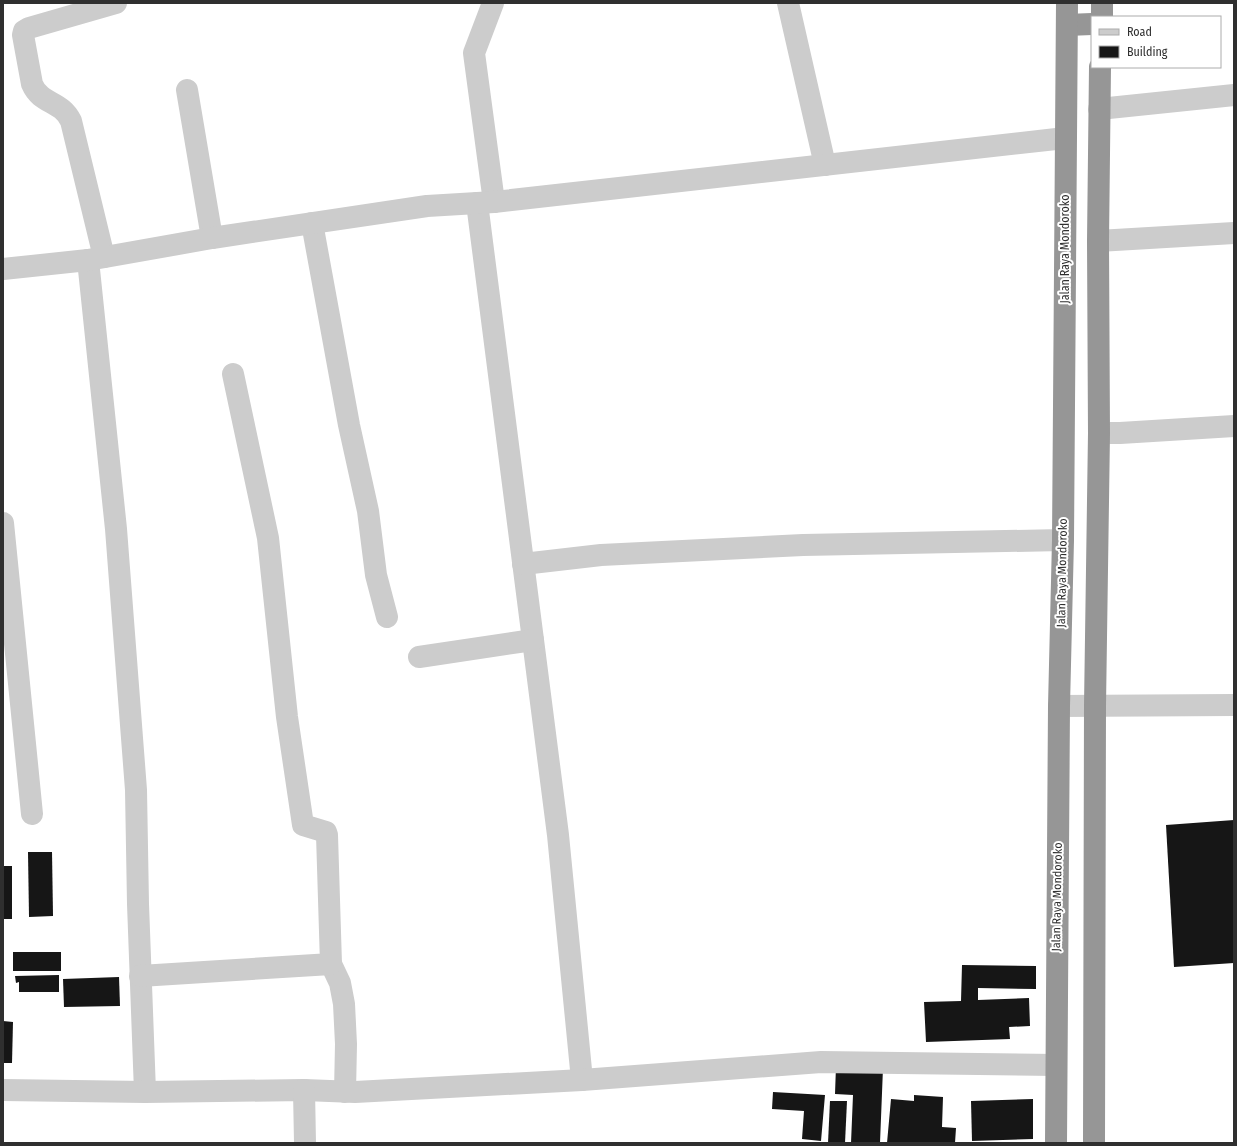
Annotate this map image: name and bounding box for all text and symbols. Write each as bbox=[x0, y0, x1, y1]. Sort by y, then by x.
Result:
legend bbox=[1091, 16, 1221, 68]
text: Road bbox=[1127, 25, 1152, 39]
text: Building bbox=[1127, 45, 1168, 59]
street label: Jalan Raya Mondoroko bbox=[1058, 194, 1072, 304]
street label: Jalan Raya Mondoroko bbox=[1054, 518, 1070, 628]
street label: Jalan Raya Mondoroko bbox=[1049, 842, 1065, 952]

